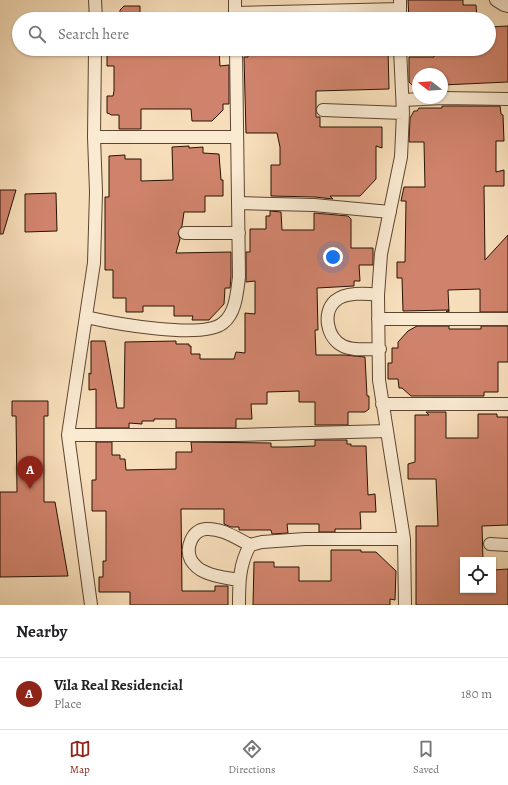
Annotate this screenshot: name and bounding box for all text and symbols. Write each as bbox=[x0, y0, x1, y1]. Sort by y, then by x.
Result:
search box bbox=[12, 12, 496, 56]
icon: search bbox=[26, 23, 48, 45]
text: Search here bbox=[58, 24, 129, 44]
north arrow bbox=[412, 68, 448, 104]
your location bbox=[323, 247, 343, 267]
pin: A bbox=[17, 456, 43, 489]
map controls bbox=[460, 557, 496, 593]
button: locate bbox=[460, 557, 496, 593]
text: Nearby bbox=[16, 620, 67, 643]
text: Vila Real Residencial bbox=[54, 675, 183, 695]
text: A bbox=[25, 685, 33, 702]
text: 180 m bbox=[461, 685, 492, 702]
text: Place bbox=[54, 695, 82, 712]
tab: Map bbox=[69, 738, 91, 777]
tab: Directions bbox=[228, 738, 276, 777]
tab: Saved bbox=[413, 738, 439, 777]

